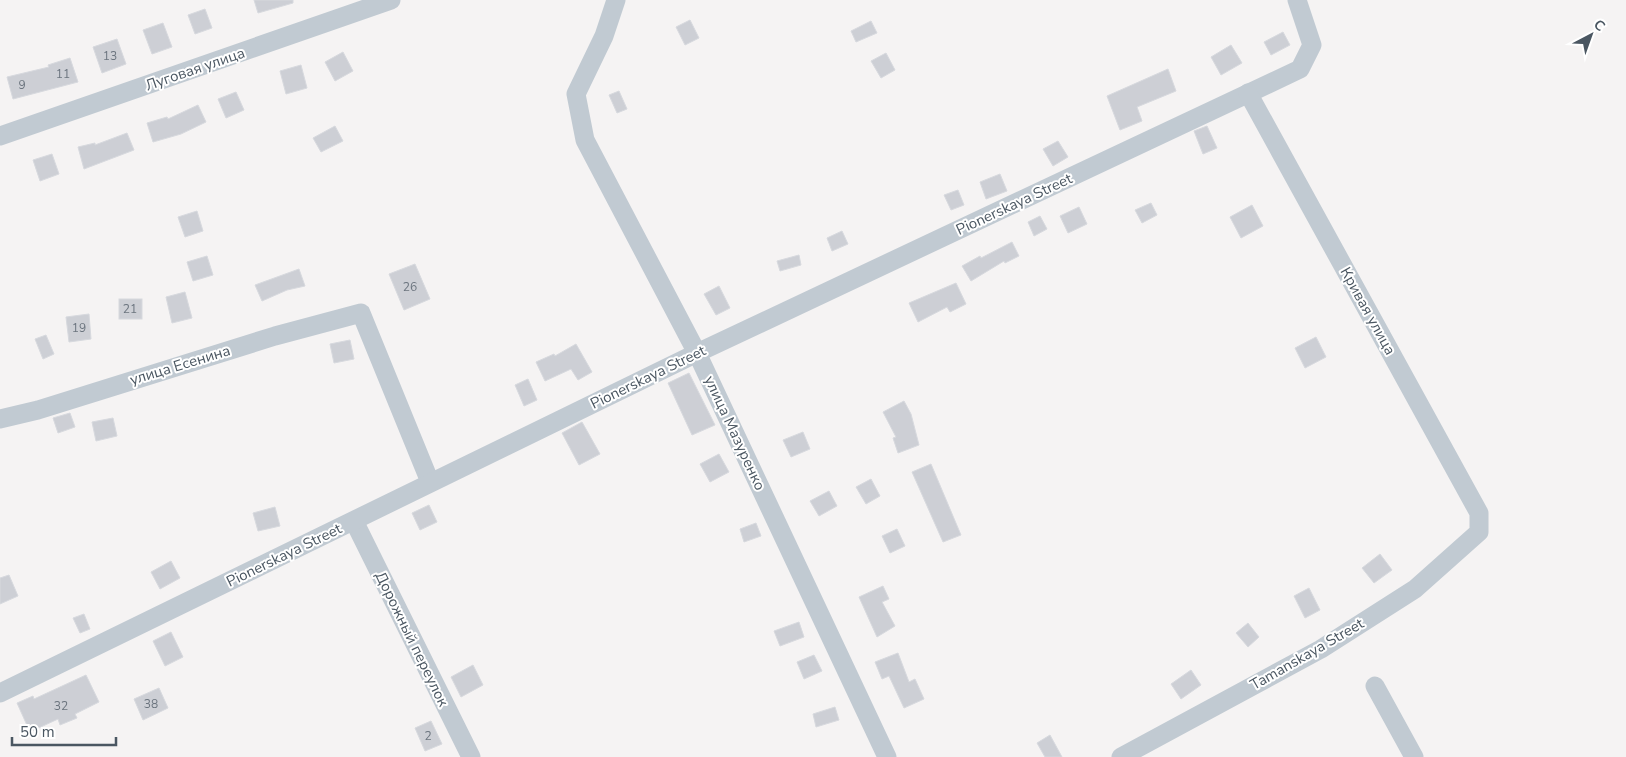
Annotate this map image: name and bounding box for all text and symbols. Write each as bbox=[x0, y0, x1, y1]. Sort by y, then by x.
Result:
north arrow bbox=[1566, 10, 1616, 60]
text: С bbox=[1589, 15, 1609, 36]
street label: Луговая улица bbox=[143, 43, 247, 95]
house number: 13 bbox=[103, 48, 117, 64]
house number: 11 bbox=[56, 66, 70, 82]
house number: 9 bbox=[18, 77, 26, 93]
street label: Pionerskaya Street bbox=[953, 168, 1076, 240]
street label: Кривая улица bbox=[1336, 264, 1400, 358]
house number: 26 bbox=[403, 279, 417, 295]
house number: 21 bbox=[123, 301, 137, 317]
house number: 19 bbox=[72, 320, 86, 336]
street label: улица Есенина bbox=[127, 340, 233, 390]
street label: Pionerskaya Street bbox=[587, 340, 710, 414]
street label: улица Мазуренко bbox=[700, 373, 770, 493]
street label: Pionerskaya Street bbox=[223, 518, 346, 592]
street label: Дорожный переулок bbox=[371, 568, 453, 710]
street label: Tamanskaya Street bbox=[1247, 613, 1368, 695]
house number: 38 bbox=[144, 696, 158, 712]
house number: 32 bbox=[54, 698, 68, 714]
scale bar bbox=[12, 714, 116, 746]
text: 50 m bbox=[20, 722, 55, 742]
house number: 2 bbox=[424, 728, 432, 744]

